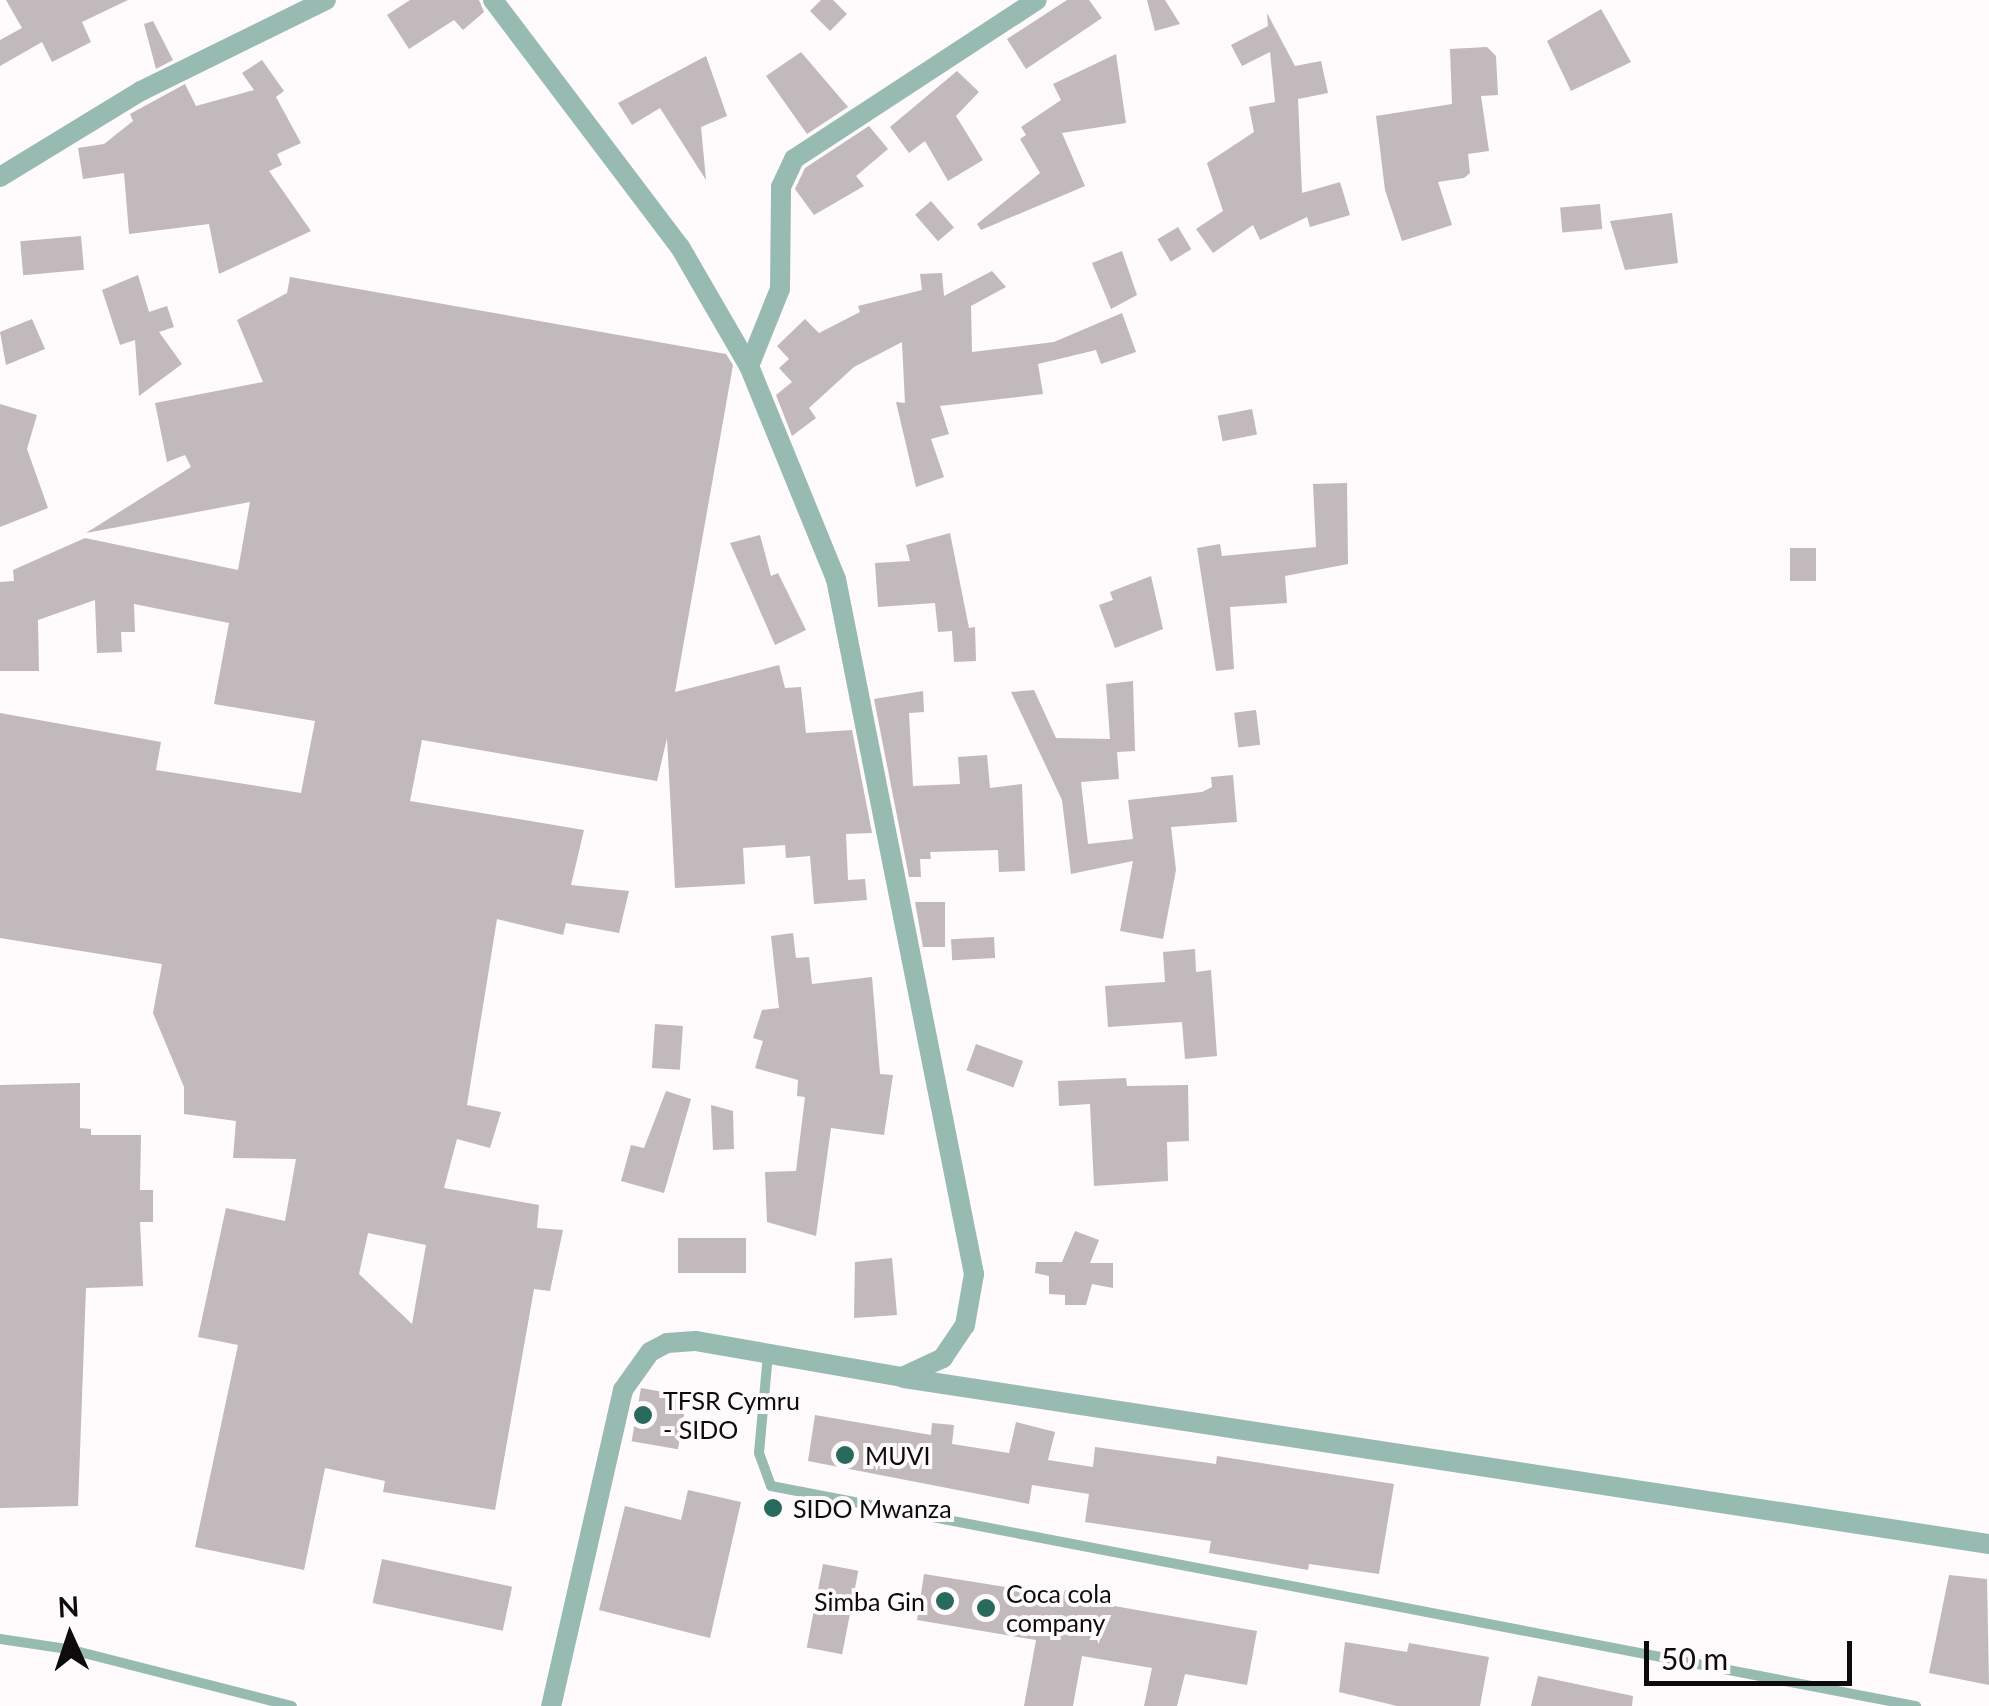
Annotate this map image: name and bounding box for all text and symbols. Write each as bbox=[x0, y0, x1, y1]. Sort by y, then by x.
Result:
place label: TFSR Cymru - SIDO bbox=[663, 1386, 800, 1445]
marker: TFSR Cymru - SIDO bbox=[632, 1404, 654, 1426]
place label: MUVI bbox=[865, 1440, 931, 1470]
marker: MUVI bbox=[834, 1444, 856, 1466]
place label: SIDO Mwanza bbox=[793, 1493, 952, 1523]
marker: SIDO Mwanza bbox=[762, 1497, 784, 1519]
place label: Coca cola company bbox=[1006, 1579, 1112, 1638]
north arrow bbox=[20, 1586, 120, 1686]
place label: Simba Gin bbox=[814, 1586, 925, 1616]
text: N bbox=[57, 1589, 80, 1624]
marker: Simba Gin bbox=[934, 1590, 956, 1612]
marker: Coca cola company bbox=[975, 1597, 997, 1619]
scale bar bbox=[1649, 1621, 1856, 1683]
text: 50 m bbox=[1661, 1640, 1728, 1676]

